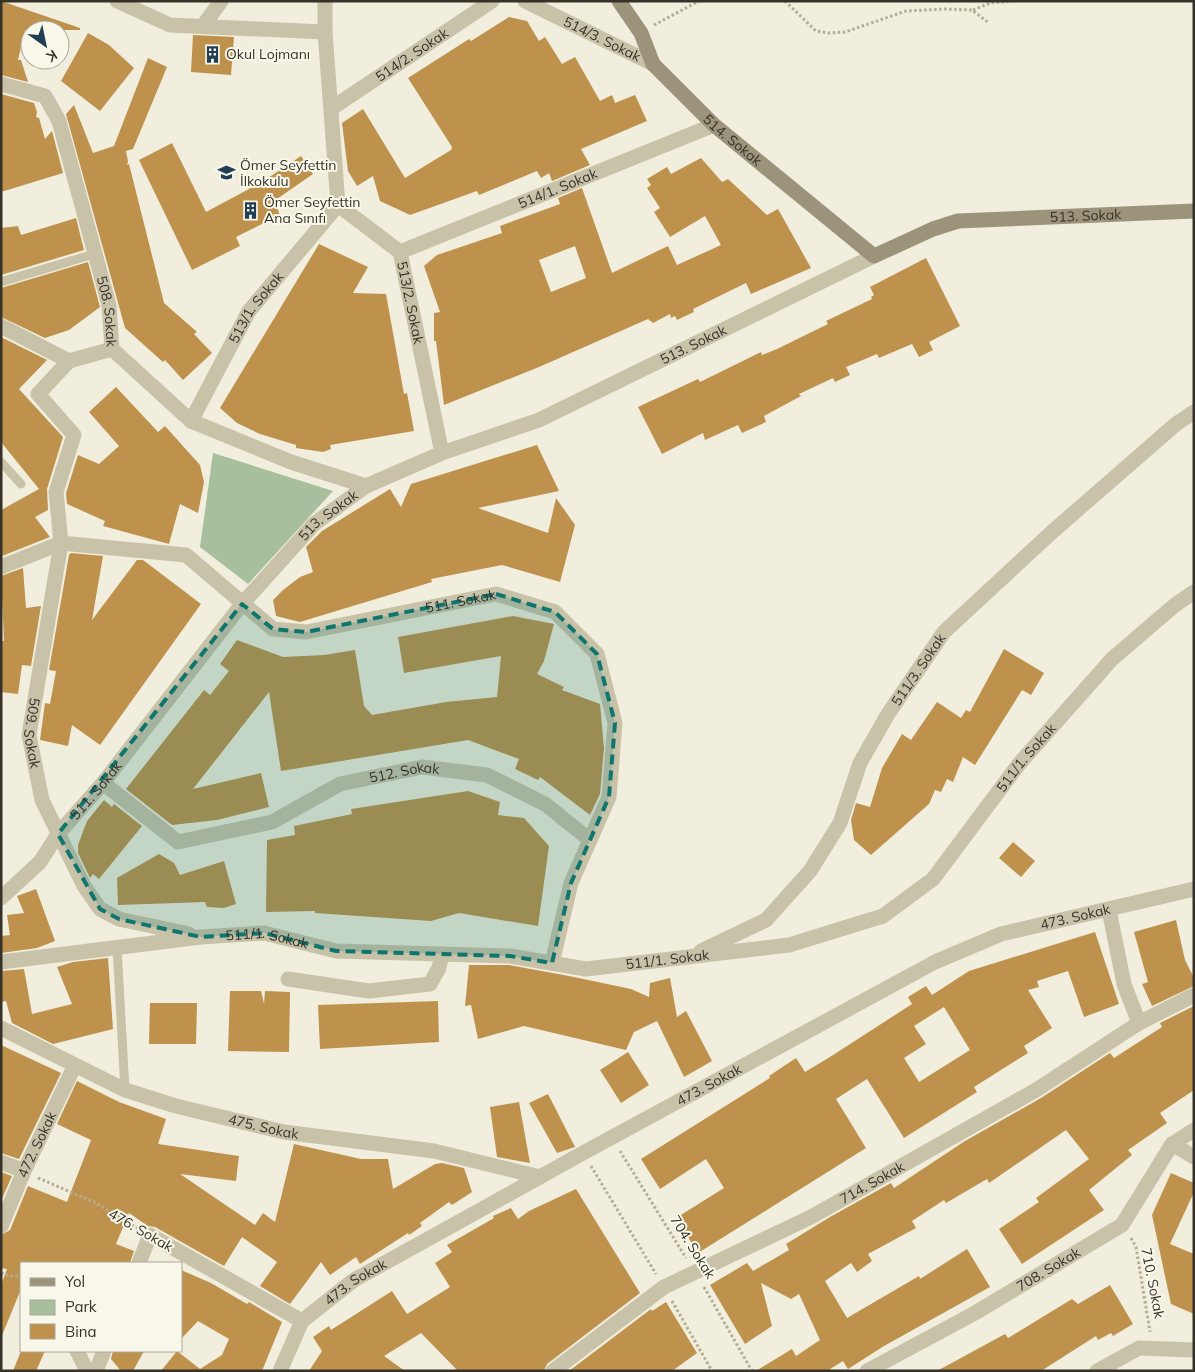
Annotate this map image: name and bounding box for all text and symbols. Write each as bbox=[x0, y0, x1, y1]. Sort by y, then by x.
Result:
street label: 514/3. Sokak bbox=[561, 12, 645, 66]
north arrow bbox=[20, 20, 70, 70]
street label: 514/2. Sokak bbox=[372, 23, 452, 85]
building icon: Okul Lojmanı bbox=[202, 44, 222, 64]
place label: Okul Lojmanı bbox=[226, 45, 310, 63]
text: K bbox=[43, 46, 61, 66]
street label: 514. Sokak bbox=[699, 110, 766, 170]
place label: Ömer Seyfettin İlkokulu bbox=[240, 156, 337, 190]
school or university icon: Ömer Seyfettin İlkokulu bbox=[216, 163, 236, 183]
street label: 514/1. Sokak bbox=[515, 164, 601, 212]
place label: Ömer Seyfettin Ana Sınıfı bbox=[264, 193, 361, 227]
building icon: Ömer Seyfettin Ana Sınıfı bbox=[240, 200, 260, 220]
street label: 513. Sokak bbox=[1049, 205, 1123, 226]
street label: 513/2. Sokak bbox=[393, 260, 428, 346]
street label: 513/1. Sokak bbox=[225, 267, 288, 346]
street label: 508. Sokak bbox=[93, 274, 121, 348]
street label: 513. Sokak bbox=[657, 320, 730, 368]
street label: 513. Sokak bbox=[294, 486, 362, 544]
street label: 511. Sokak bbox=[424, 585, 498, 617]
street label: 511/3. Sokak bbox=[887, 629, 950, 709]
street label: 509. Sokak bbox=[20, 696, 45, 771]
street label: 511/1. Sokak bbox=[992, 719, 1060, 796]
street label: 511. Sokak bbox=[66, 757, 126, 824]
street label: 512. Sokak bbox=[367, 758, 441, 787]
street label: 473. Sokak bbox=[1038, 900, 1113, 934]
street label: 511/1. Sokak bbox=[225, 924, 311, 953]
street label: 511/1. Sokak bbox=[625, 945, 711, 973]
street label: 473. Sokak bbox=[673, 1059, 745, 1110]
street label: 472. Sokak bbox=[13, 1108, 61, 1180]
street label: 475. Sokak bbox=[227, 1110, 300, 1143]
street label: 714. Sokak bbox=[836, 1157, 908, 1208]
street label: 476. Sokak bbox=[106, 1204, 177, 1256]
street label: 704. Sokak bbox=[666, 1212, 720, 1283]
street label: 708. Sokak bbox=[1013, 1243, 1084, 1295]
street label: 710. Sokak bbox=[1137, 1246, 1169, 1321]
street label: 473. Sokak bbox=[320, 1254, 390, 1309]
legend bbox=[20, 1262, 182, 1352]
text: Yol bbox=[64, 1272, 85, 1291]
text: Park bbox=[65, 1297, 97, 1316]
text: Bina bbox=[65, 1322, 97, 1341]

